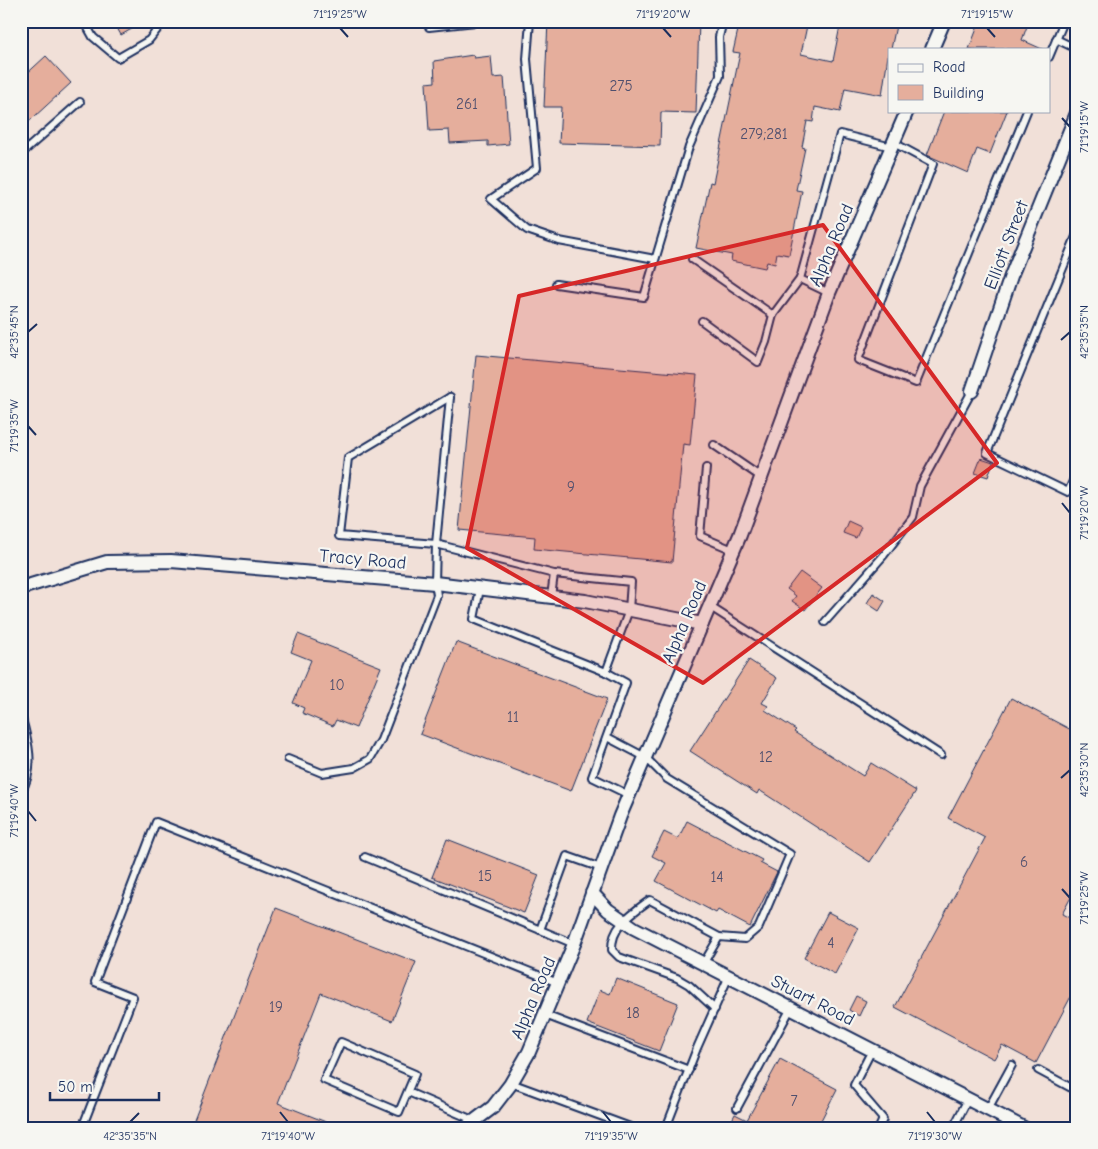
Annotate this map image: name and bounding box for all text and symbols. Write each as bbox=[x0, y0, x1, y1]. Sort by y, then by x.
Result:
text: 71°19'25"W bbox=[313, 7, 367, 21]
text: 71°19'20"W bbox=[636, 7, 691, 21]
text: 71°19'15"W bbox=[961, 7, 1014, 21]
legend bbox=[888, 48, 1050, 112]
text: Road bbox=[933, 58, 965, 76]
house number: 275 bbox=[609, 77, 633, 95]
text: Building bbox=[933, 84, 984, 102]
house number: 261 bbox=[456, 95, 478, 113]
text: 71°19'15"W bbox=[1077, 100, 1091, 153]
house number: 279;281 bbox=[740, 125, 788, 143]
street label: Elliott Street bbox=[980, 197, 1033, 293]
street label: Alpha Road bbox=[805, 201, 858, 290]
text: 42°35'45"N bbox=[7, 305, 21, 359]
text: 42°35'35"N bbox=[1077, 305, 1091, 359]
text: 71°19'35"W bbox=[7, 399, 21, 453]
house number: 9 bbox=[567, 478, 575, 496]
text: 71°19'20"W bbox=[1077, 485, 1091, 540]
street label: Tracy Road bbox=[319, 545, 407, 574]
street label: Alpha Road bbox=[658, 578, 711, 667]
house number: 10 bbox=[329, 676, 345, 694]
house number: 11 bbox=[507, 708, 519, 726]
text: 42°35'30"N bbox=[1077, 743, 1091, 797]
house number: 12 bbox=[759, 748, 773, 766]
text: 71°19'40"W bbox=[7, 784, 21, 838]
house number: 6 bbox=[1020, 853, 1028, 871]
house number: 15 bbox=[478, 867, 492, 885]
house number: 14 bbox=[710, 868, 724, 886]
text: 71°19'25"W bbox=[1077, 871, 1091, 925]
house number: 4 bbox=[827, 934, 835, 952]
street label: Alpha Road bbox=[507, 954, 560, 1043]
street label: Stuart Road bbox=[768, 970, 858, 1030]
house number: 19 bbox=[269, 998, 283, 1016]
house number: 18 bbox=[626, 1004, 640, 1022]
scale bar bbox=[50, 1069, 159, 1101]
text: 50 m bbox=[58, 1078, 93, 1096]
house number: 7 bbox=[790, 1092, 798, 1110]
text: 42°35'35"N bbox=[103, 1129, 157, 1143]
text: 71°19'40"W bbox=[261, 1129, 315, 1143]
text: 71°19'35"W bbox=[584, 1129, 638, 1143]
text: 71°19'30"W bbox=[908, 1129, 963, 1143]

